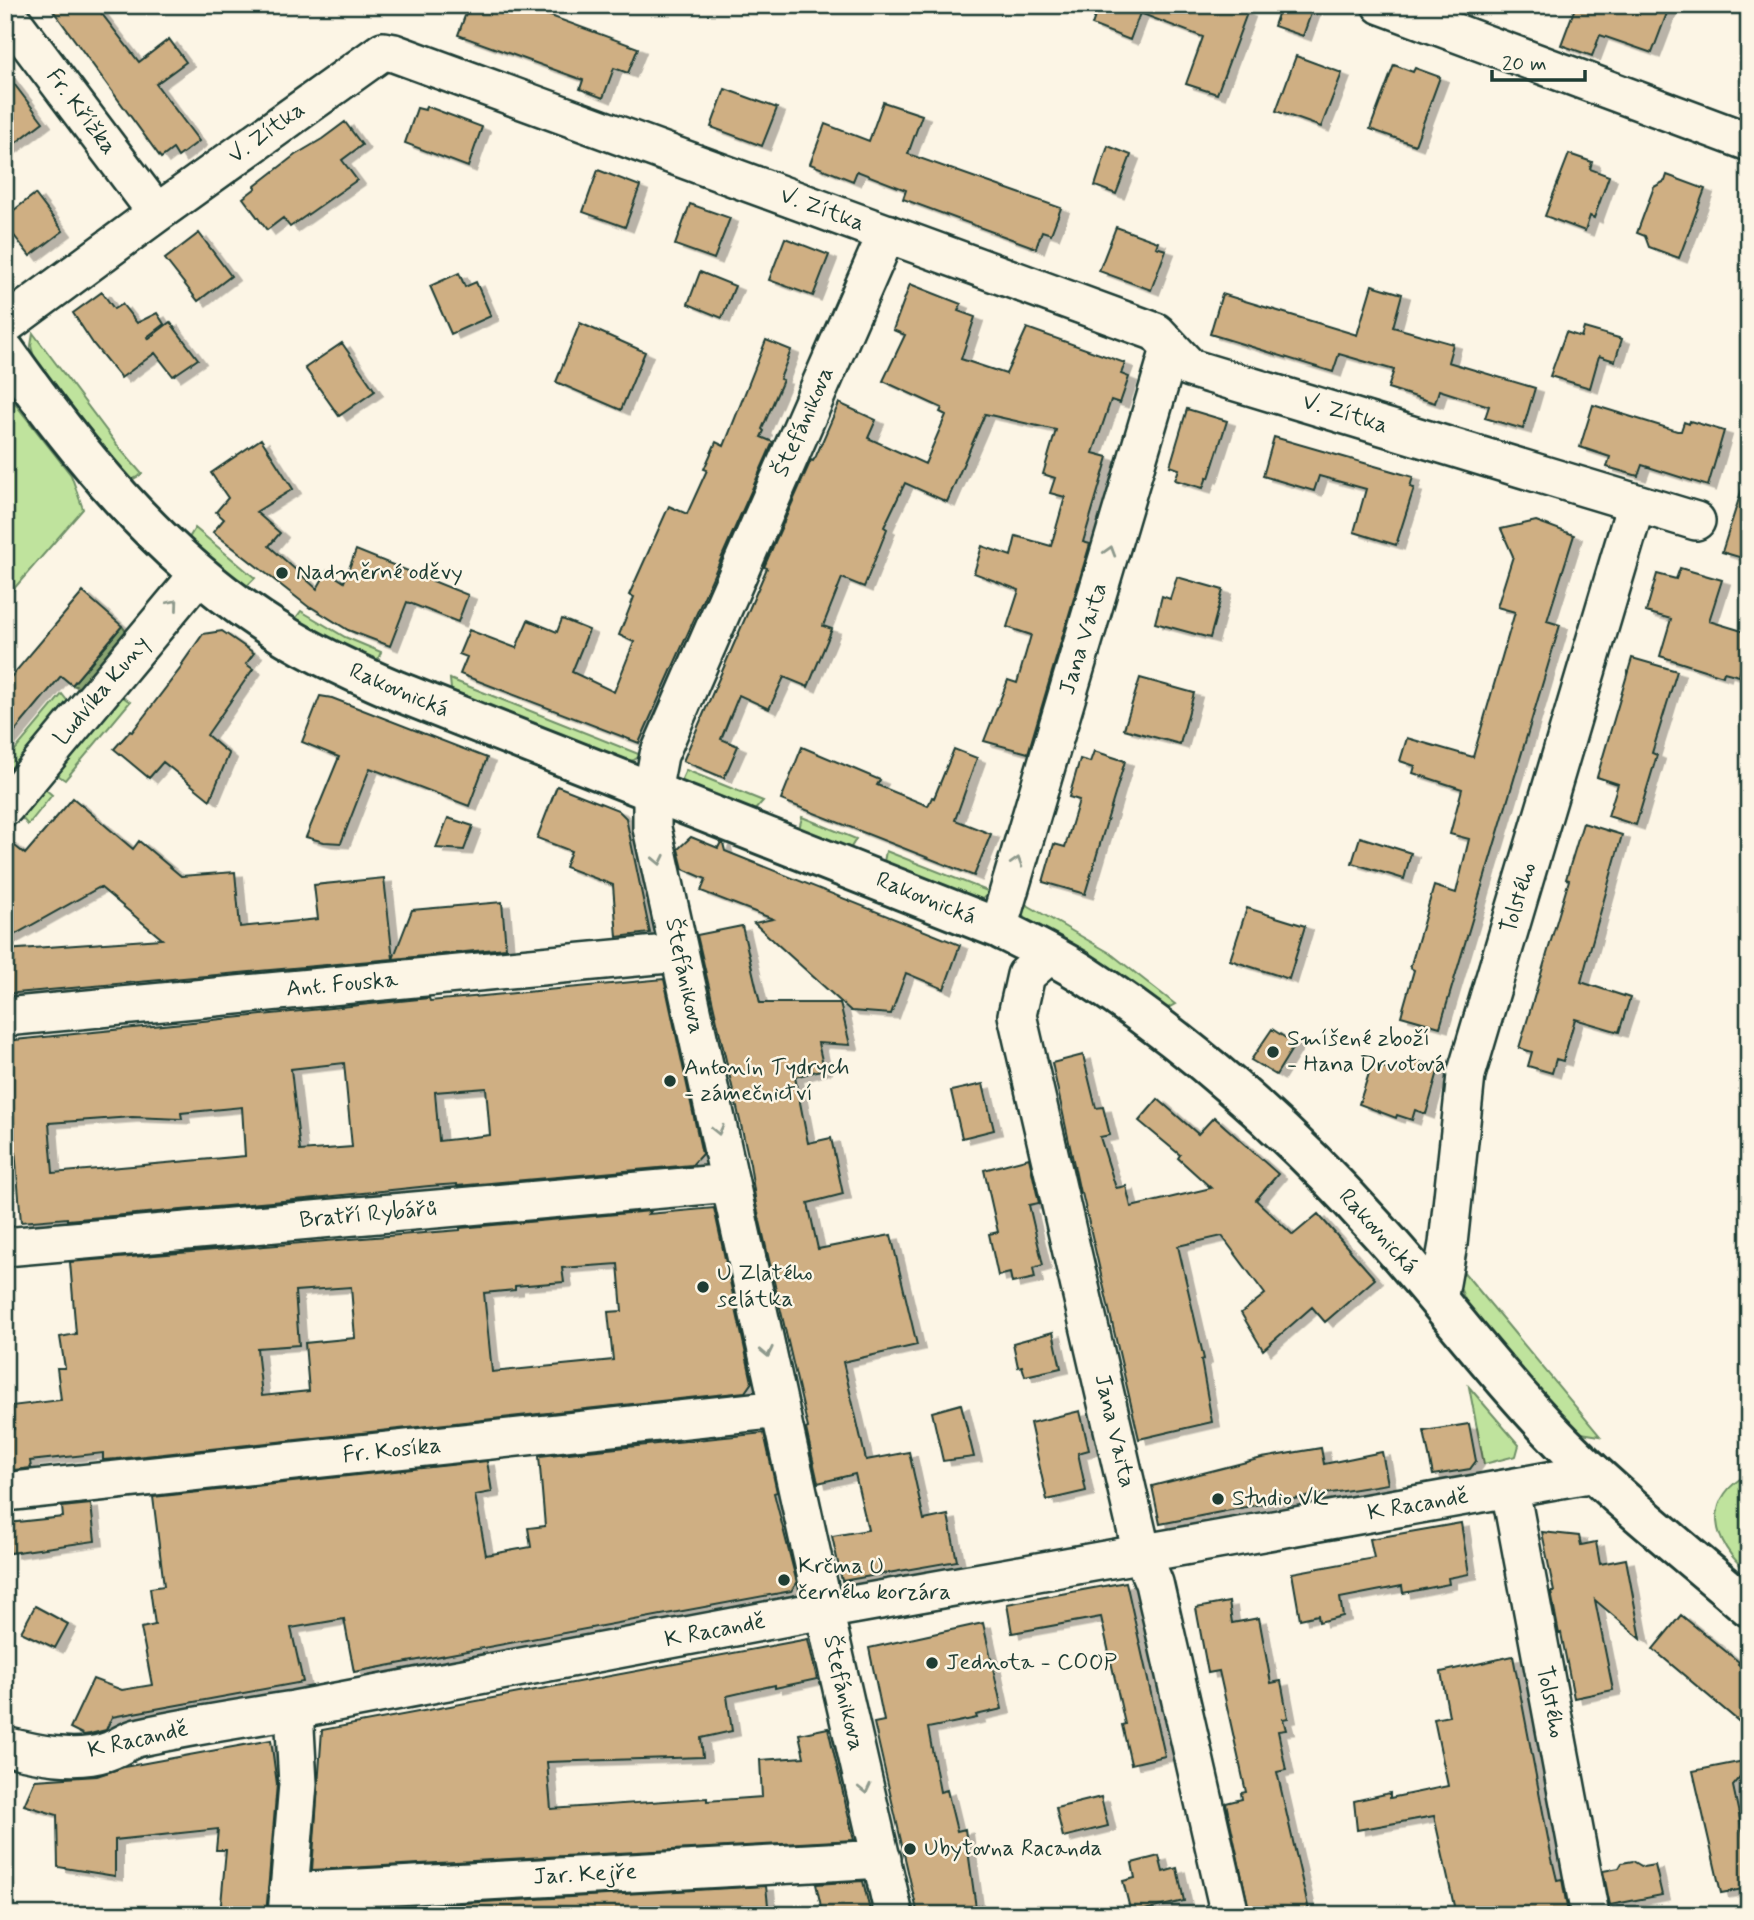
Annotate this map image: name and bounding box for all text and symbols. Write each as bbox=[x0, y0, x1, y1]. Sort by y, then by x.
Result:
scale bar bbox=[1492, 38, 1584, 82]
text: 20 m bbox=[1502, 50, 1547, 78]
street label: Fr. Křížka bbox=[39, 63, 123, 161]
street label: V. Zítka bbox=[223, 95, 311, 171]
street label: V. Zítka bbox=[776, 181, 868, 239]
street label: Štefánikova bbox=[766, 362, 842, 482]
street label: V. Zítka bbox=[1299, 387, 1391, 441]
one-way arrow bbox=[1102, 545, 1117, 557]
place label: Nadměrné oděvy bbox=[296, 558, 463, 588]
marker: Nadměrné oděvy bbox=[274, 565, 290, 581]
street label: Jana Vaita bbox=[1053, 579, 1115, 699]
one-way arrow bbox=[166, 599, 178, 612]
street label: Ludvíka Kuny bbox=[47, 630, 157, 752]
street label: Rakovnická bbox=[344, 657, 454, 725]
one-way arrow bbox=[650, 854, 665, 866]
one-way arrow bbox=[1009, 857, 1024, 869]
street label: Tolstého bbox=[1494, 859, 1544, 937]
street label: Rakovnická bbox=[871, 865, 981, 933]
street label: Štefánikova bbox=[657, 915, 711, 1037]
street label: Ant. Fouska bbox=[285, 965, 399, 1005]
place label: Smíšené zboží - Hana Drvotová bbox=[1287, 1024, 1446, 1080]
marker: Smíšené zboží - Hana Drvotová bbox=[1265, 1044, 1281, 1060]
place label: Antonín Tydrych - zámečnictví bbox=[684, 1053, 850, 1109]
marker: Antonín Tydrych - zámečnictví bbox=[662, 1073, 678, 1089]
one-way arrow bbox=[710, 1124, 725, 1136]
street label: Rakovnická bbox=[1331, 1183, 1425, 1281]
street label: Bratří Rybářů bbox=[298, 1194, 438, 1236]
place label: U Zlatého selátka bbox=[717, 1259, 813, 1315]
marker: U Zlatého selátka bbox=[695, 1279, 711, 1295]
one-way arrow bbox=[759, 1346, 774, 1358]
street label: Jana Vaita bbox=[1086, 1371, 1142, 1491]
street label: Fr. Kosíka bbox=[341, 1431, 443, 1471]
street label: K Racandě bbox=[1365, 1481, 1471, 1529]
place label: Studio VK bbox=[1232, 1484, 1329, 1514]
marker: Studio VK bbox=[1210, 1491, 1226, 1507]
place label: Krčma U černého korzára bbox=[798, 1552, 951, 1608]
marker: Krčma U černého korzára bbox=[776, 1572, 792, 1588]
street label: K Racandě bbox=[662, 1607, 768, 1655]
street label: Štefánikova bbox=[815, 1632, 871, 1754]
place label: Jednota - COOP bbox=[946, 1648, 1117, 1678]
marker: Jednota - COOP bbox=[924, 1655, 940, 1671]
street label: Tolstého bbox=[1528, 1663, 1572, 1741]
street label: K Racandě bbox=[85, 1714, 191, 1766]
one-way arrow bbox=[857, 1783, 872, 1795]
place label: Ubytovna Racanda bbox=[924, 1834, 1102, 1864]
marker: Ubytovna Racanda bbox=[902, 1841, 918, 1857]
street label: Jar. Kejře bbox=[532, 1857, 638, 1893]

